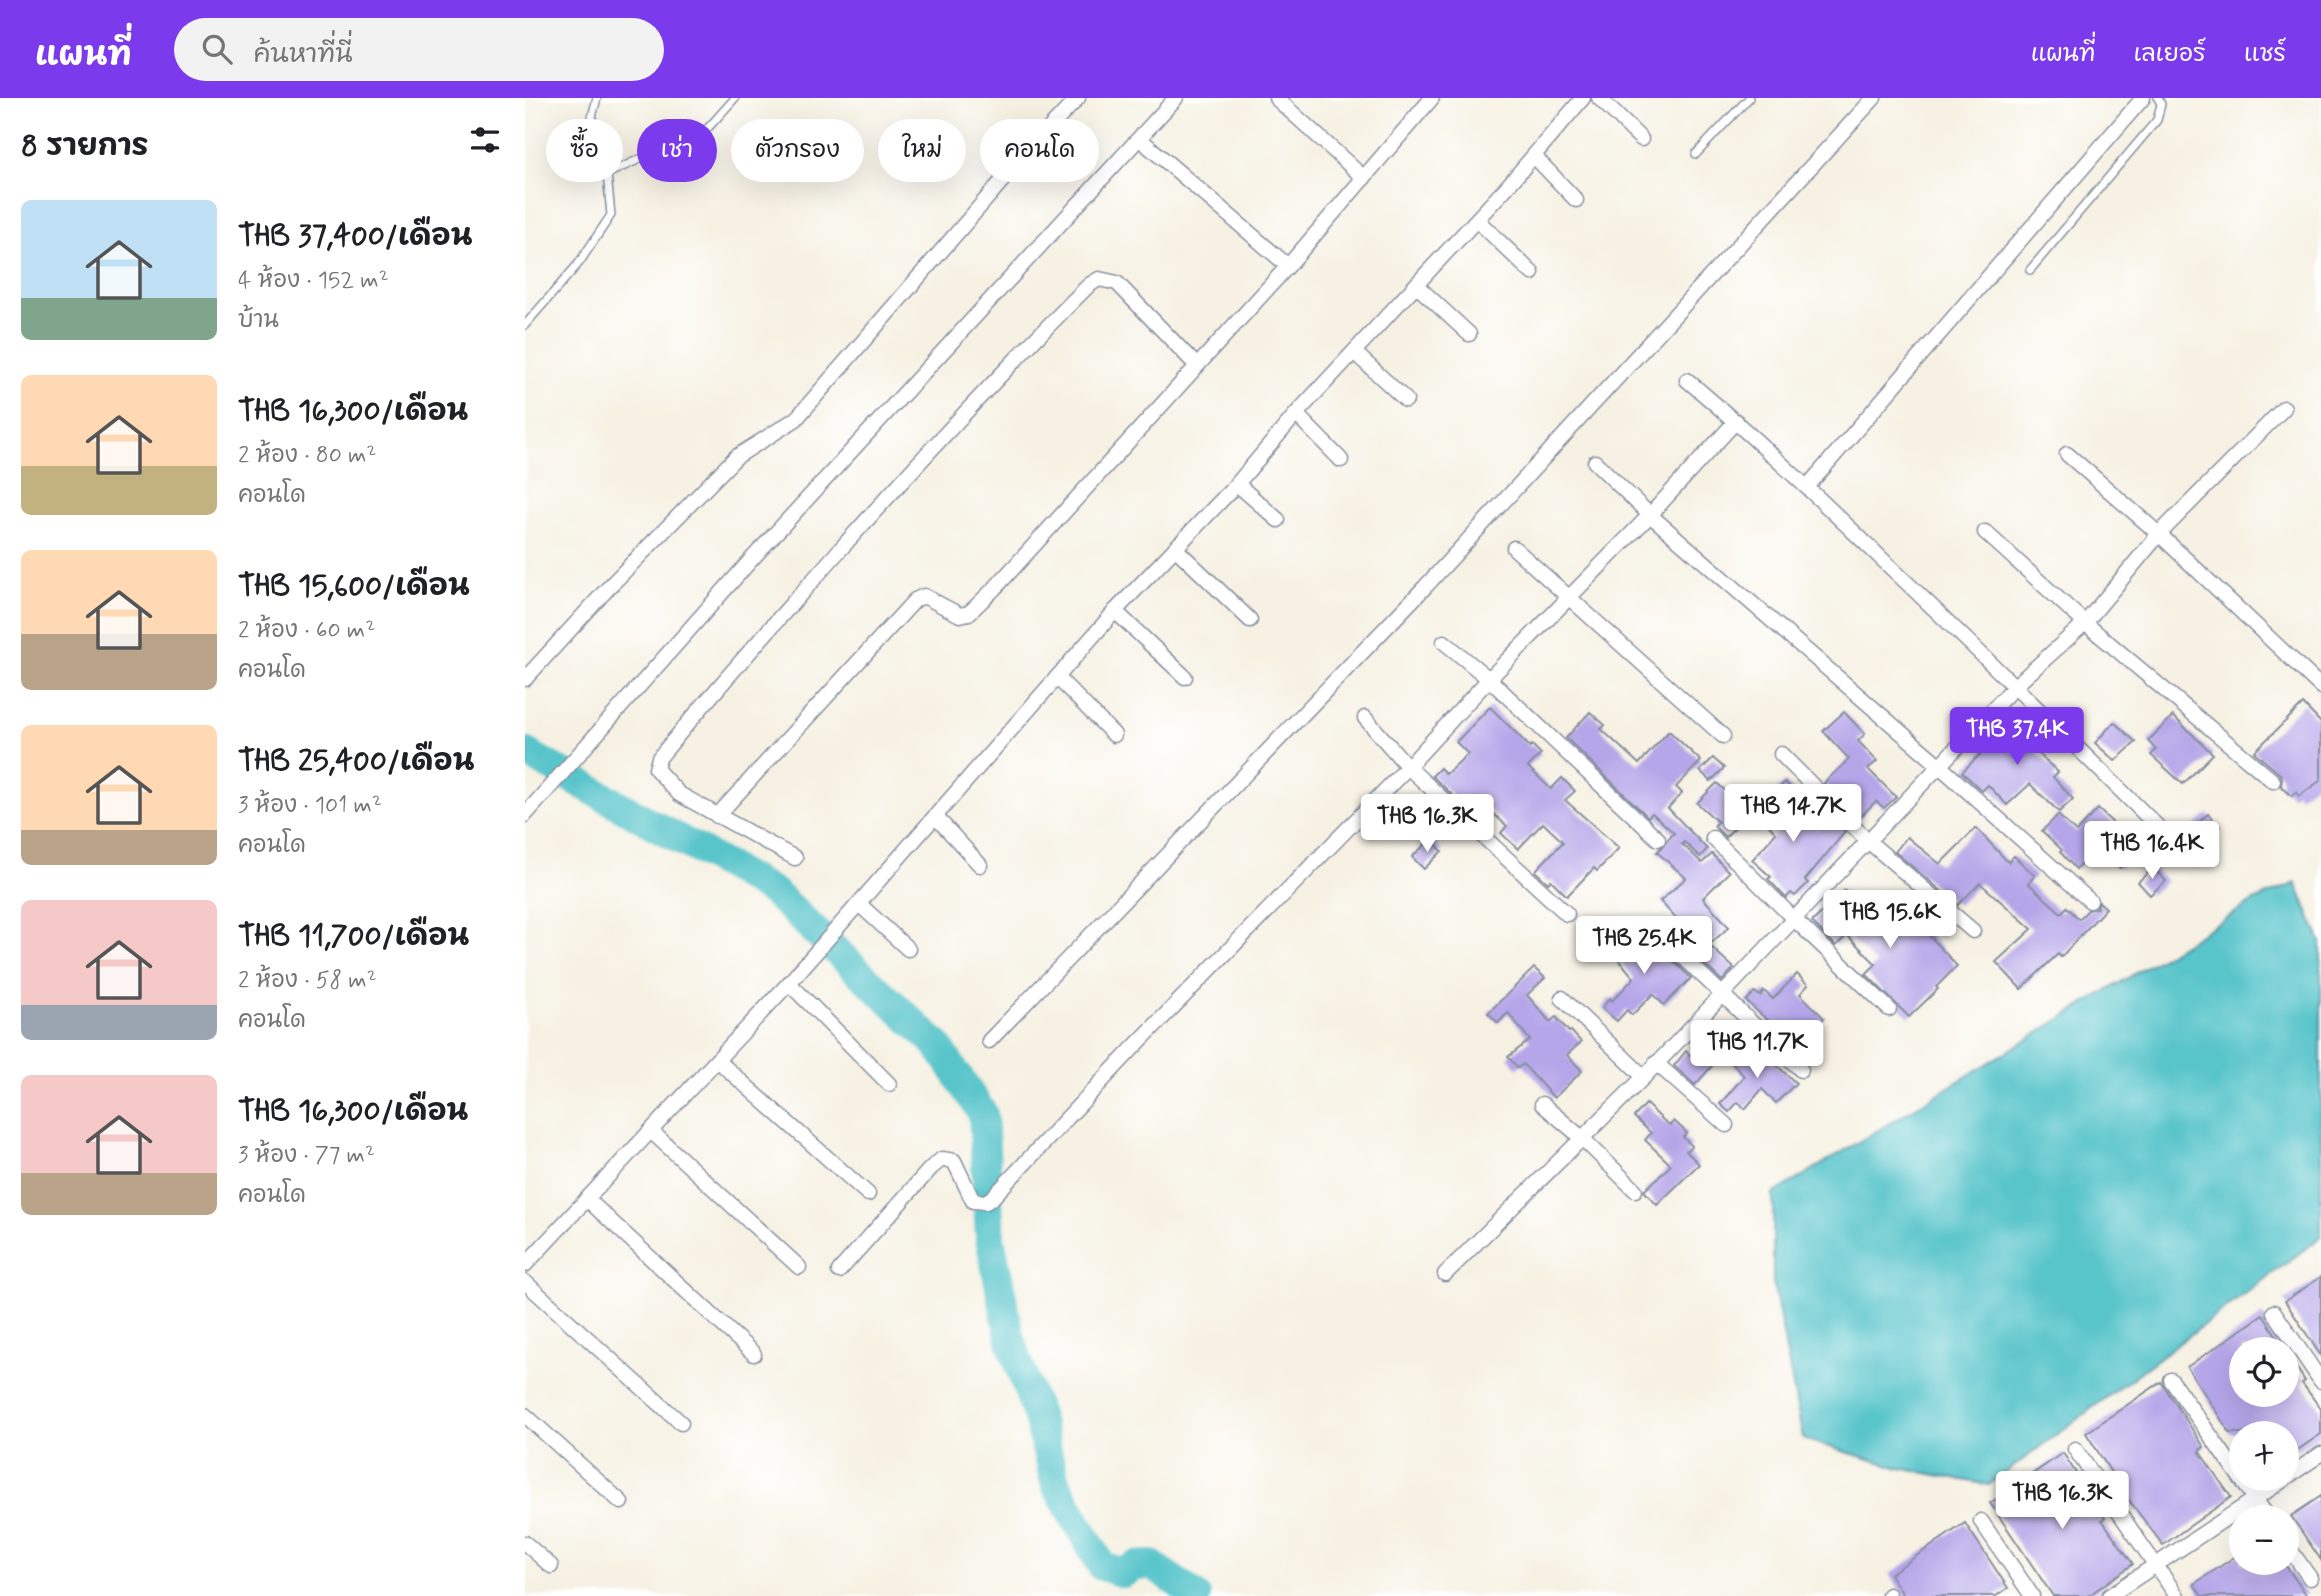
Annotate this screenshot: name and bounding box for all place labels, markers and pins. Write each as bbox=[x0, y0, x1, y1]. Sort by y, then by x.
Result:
pin: THB 37.4K bbox=[1937, 708, 2097, 767]
pin: THB 14.7K bbox=[1713, 784, 1873, 844]
pin: THB 16.3K bbox=[1347, 794, 1507, 854]
pin: THB 16.4K bbox=[2072, 822, 2232, 881]
pin: THB 15.6K bbox=[1810, 890, 1970, 950]
pin: THB 25.4K bbox=[1564, 916, 1724, 976]
pin: THB 11.7K bbox=[1677, 1020, 1837, 1080]
pin: THB 16.3K bbox=[1982, 1472, 2142, 1531]

